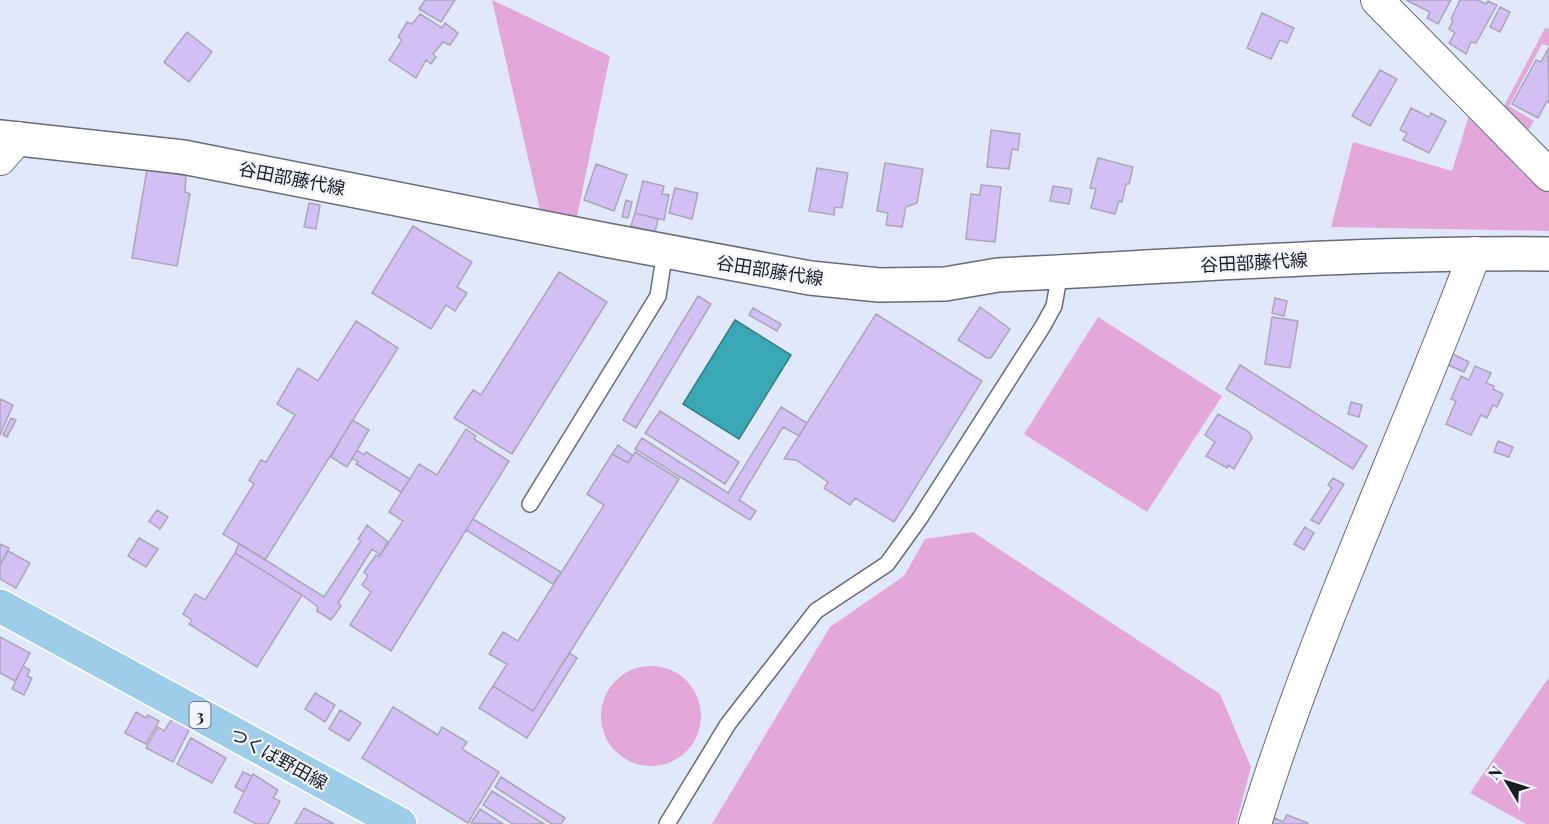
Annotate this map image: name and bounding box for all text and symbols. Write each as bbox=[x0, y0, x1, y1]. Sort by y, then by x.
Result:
street label: 谷田部藤代線 bbox=[237, 156, 347, 200]
street label: 谷田部藤代線 bbox=[1199, 247, 1309, 277]
street label: 谷田部藤代線 bbox=[715, 250, 825, 290]
road number: 3 bbox=[190, 702, 210, 728]
street label: つくば野田線 bbox=[226, 721, 332, 795]
north arrow bbox=[1477, 752, 1537, 812]
text: N bbox=[1483, 761, 1507, 783]

